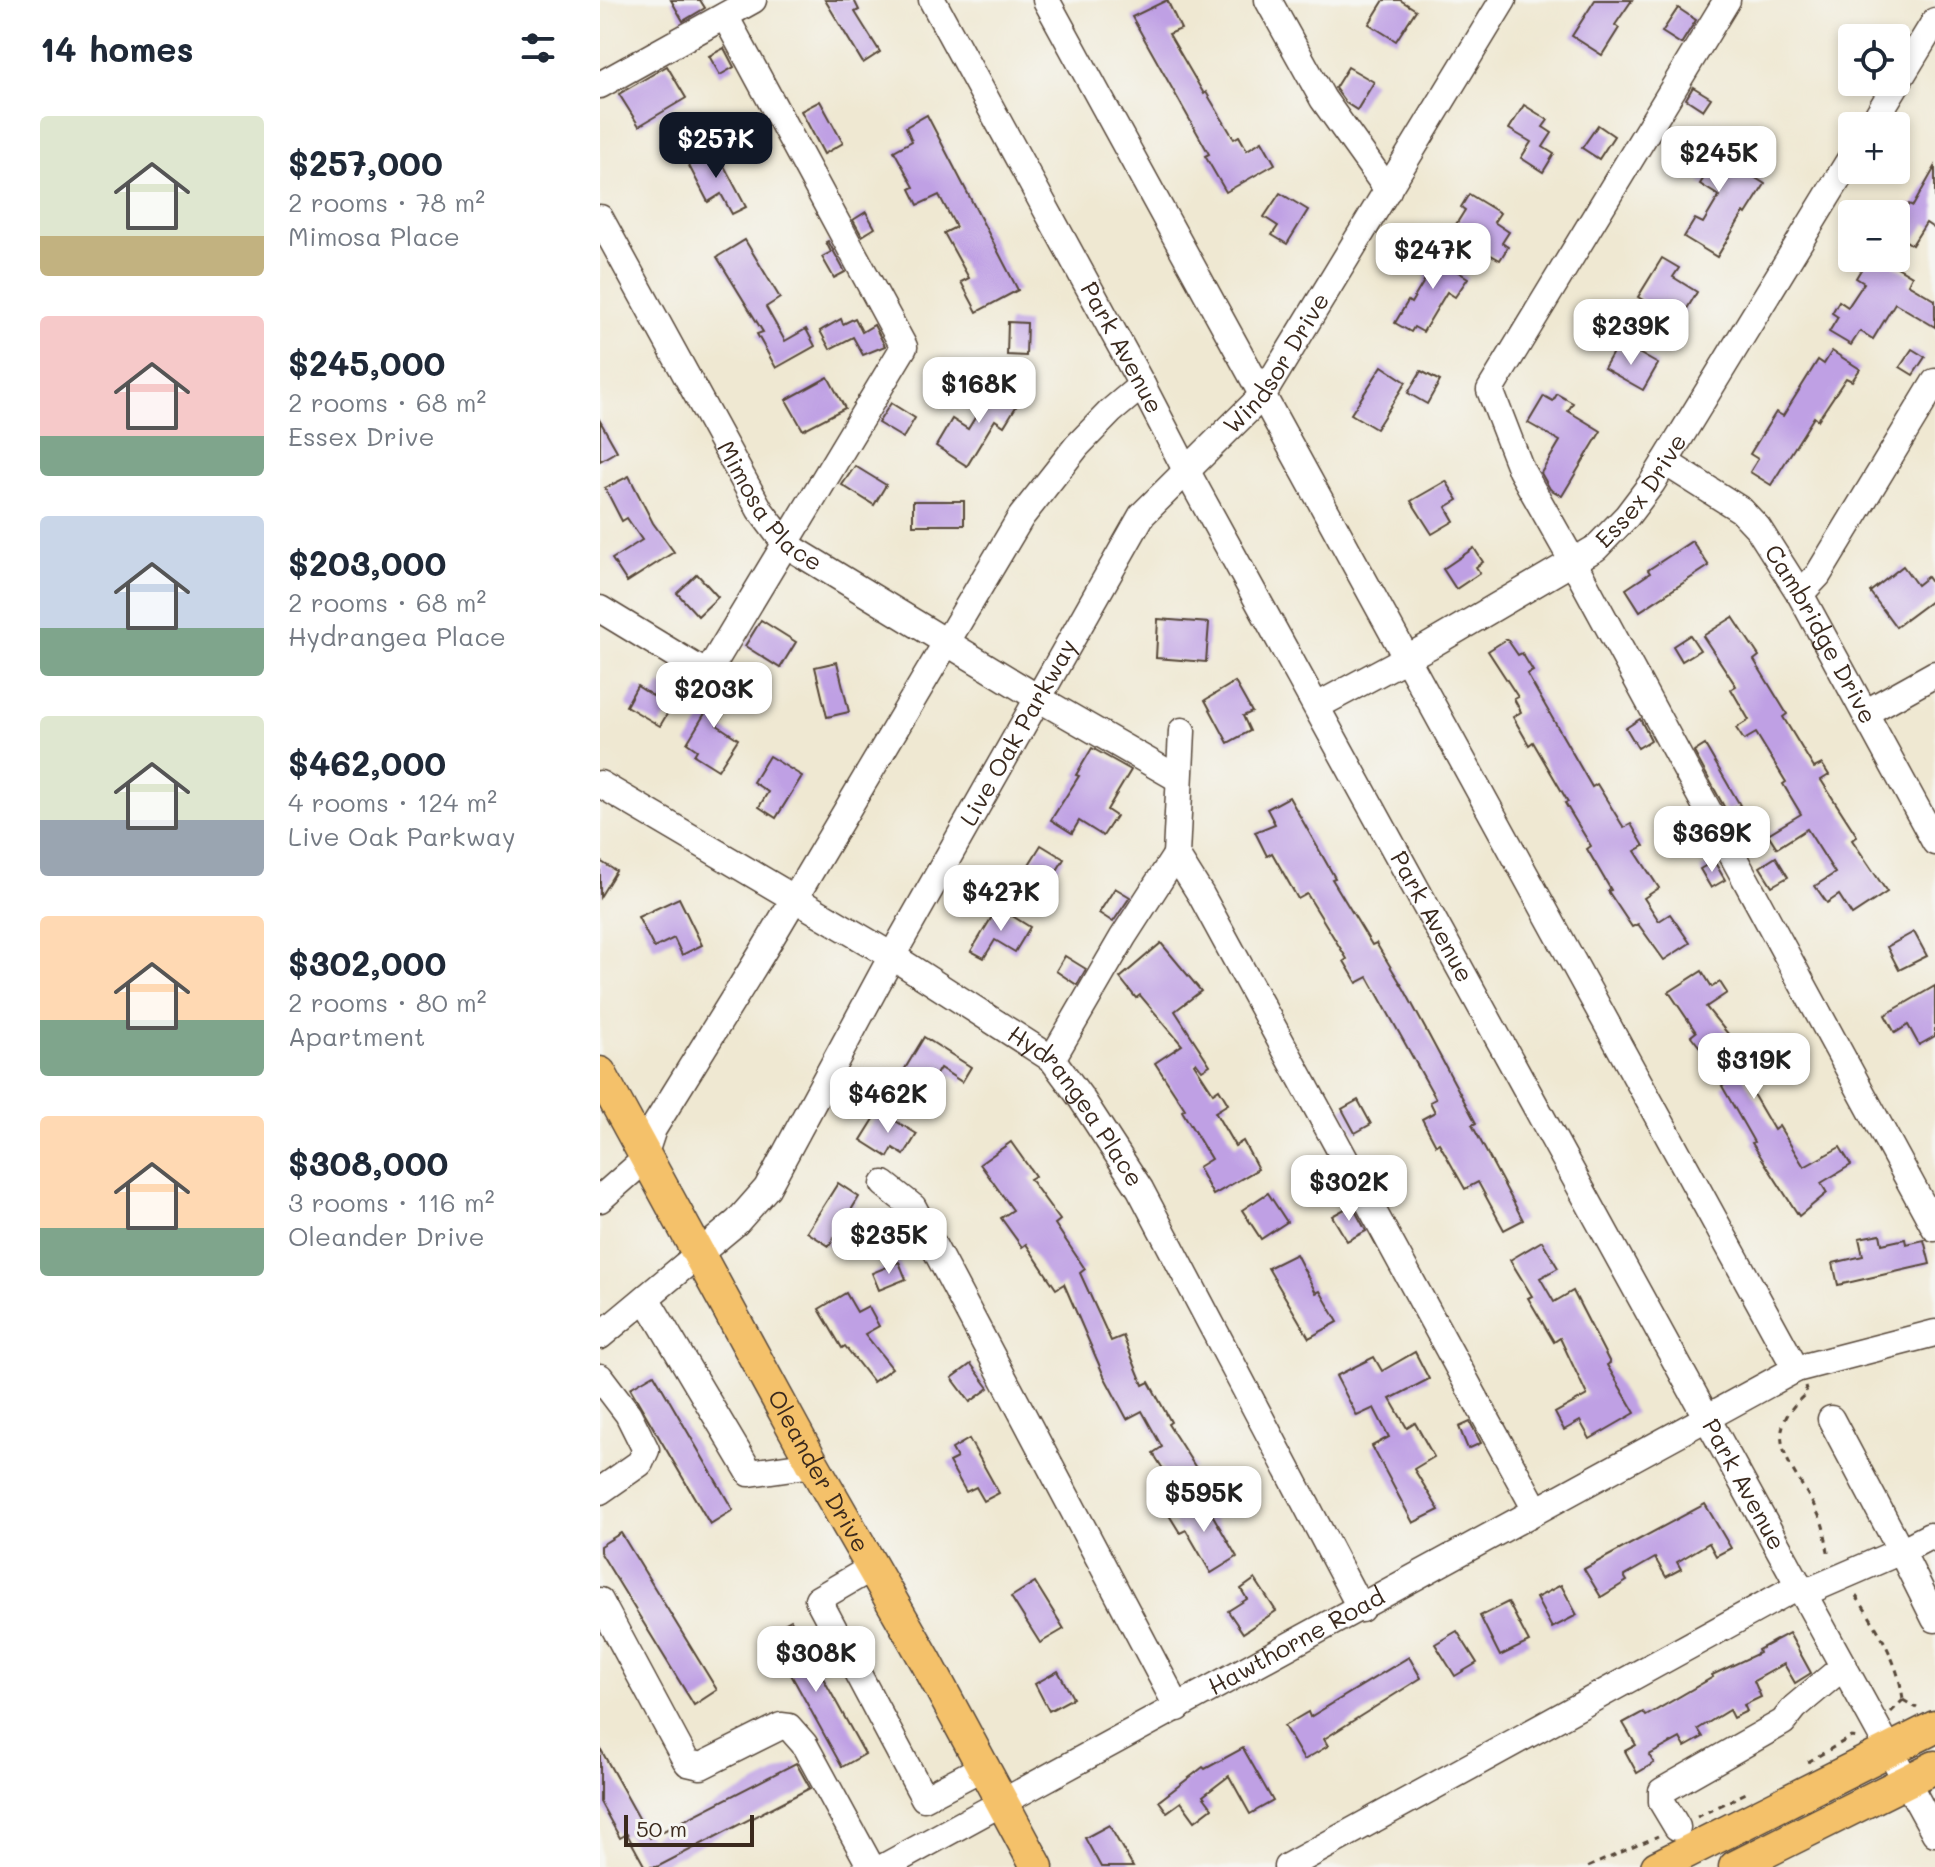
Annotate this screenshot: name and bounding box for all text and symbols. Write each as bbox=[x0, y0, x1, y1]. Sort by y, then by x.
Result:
map controls bbox=[1838, 24, 1910, 272]
button: locate bbox=[1838, 24, 1910, 96]
text: 14 homes bbox=[40, 26, 194, 71]
icon: filters bbox=[516, 26, 560, 70]
pin: $257K bbox=[660, 112, 772, 180]
button: + bbox=[1838, 112, 1910, 184]
text: $257K bbox=[677, 121, 755, 155]
pin: $245K bbox=[1663, 126, 1775, 194]
text: $245K bbox=[1679, 135, 1759, 169]
text: $257,000 bbox=[288, 140, 443, 185]
icon: home bbox=[104, 148, 200, 244]
text: 2 rooms · 78 m² bbox=[288, 185, 485, 219]
button: − bbox=[1838, 200, 1910, 272]
text: Mimosa Place bbox=[288, 219, 460, 253]
pin: $247K bbox=[1377, 223, 1489, 291]
text: $247K bbox=[1394, 232, 1472, 266]
street label: Park Avenue bbox=[1075, 276, 1171, 418]
street label: Windsor Drive bbox=[1216, 286, 1335, 440]
pin: $239K bbox=[1575, 299, 1687, 367]
text: $239K bbox=[1592, 308, 1670, 342]
text: $245,000 bbox=[288, 340, 445, 385]
icon: home bbox=[104, 348, 200, 444]
pin: $168K bbox=[923, 357, 1035, 425]
text: $168K bbox=[941, 366, 1017, 400]
text: 2 rooms · 68 m² bbox=[288, 385, 486, 419]
text: Essex Drive bbox=[288, 419, 435, 453]
street label: Essex Drive bbox=[1588, 427, 1693, 554]
street label: Mimosa Place bbox=[711, 435, 828, 577]
street label: Cambridge Drive bbox=[1758, 538, 1885, 729]
text: $203,000 bbox=[288, 540, 446, 585]
icon: home bbox=[104, 548, 200, 644]
text: 2 rooms · 68 m² bbox=[288, 585, 486, 619]
text: Hydrangea Place bbox=[288, 619, 506, 653]
street label: Live Oak Parkway bbox=[952, 633, 1083, 831]
pin: $203K bbox=[658, 662, 770, 730]
text: $203K bbox=[674, 671, 754, 705]
text: $462,000 bbox=[288, 740, 446, 785]
icon: home bbox=[104, 748, 200, 844]
text: 4 rooms · 124 m² bbox=[288, 785, 497, 819]
pin: $369K bbox=[1656, 806, 1768, 874]
text: $369K bbox=[1672, 815, 1752, 849]
text: Live Oak Parkway bbox=[288, 819, 516, 853]
street label: Park Avenue bbox=[1384, 845, 1481, 987]
pin: $427K bbox=[945, 865, 1057, 933]
text: $427K bbox=[962, 874, 1040, 908]
text: $302,000 bbox=[288, 940, 446, 985]
icon: home bbox=[104, 948, 200, 1044]
text: 2 rooms · 80 m² bbox=[288, 985, 487, 1019]
street label: Hydrangea Place bbox=[1003, 1018, 1151, 1192]
text: Apartment bbox=[288, 1019, 425, 1053]
pin: $319K bbox=[1698, 1033, 1810, 1101]
text: $319K bbox=[1716, 1042, 1792, 1076]
pin: $462K bbox=[832, 1067, 944, 1135]
text: $462K bbox=[848, 1076, 928, 1110]
text: $308,000 bbox=[288, 1140, 448, 1185]
icon: home bbox=[104, 1148, 200, 1244]
pin: $302K bbox=[1293, 1155, 1405, 1223]
text: $302K bbox=[1309, 1164, 1389, 1198]
text: 3 rooms · 116 m² bbox=[288, 1185, 495, 1219]
pin: $235K bbox=[833, 1208, 945, 1276]
text: $235K bbox=[850, 1217, 928, 1251]
text: Oleander Drive bbox=[288, 1219, 484, 1253]
street label: Oleander Drive bbox=[761, 1384, 877, 1557]
street label: Park Avenue bbox=[1696, 1413, 1793, 1555]
pin: $595K bbox=[1148, 1466, 1260, 1534]
text: $595K bbox=[1164, 1475, 1244, 1509]
street label: Hawthorne Road bbox=[1202, 1580, 1390, 1701]
pin: $308K bbox=[760, 1626, 872, 1694]
text: $308K bbox=[775, 1635, 857, 1669]
scale bar bbox=[624, 1811, 754, 1847]
text: 50 m bbox=[636, 1814, 687, 1843]

